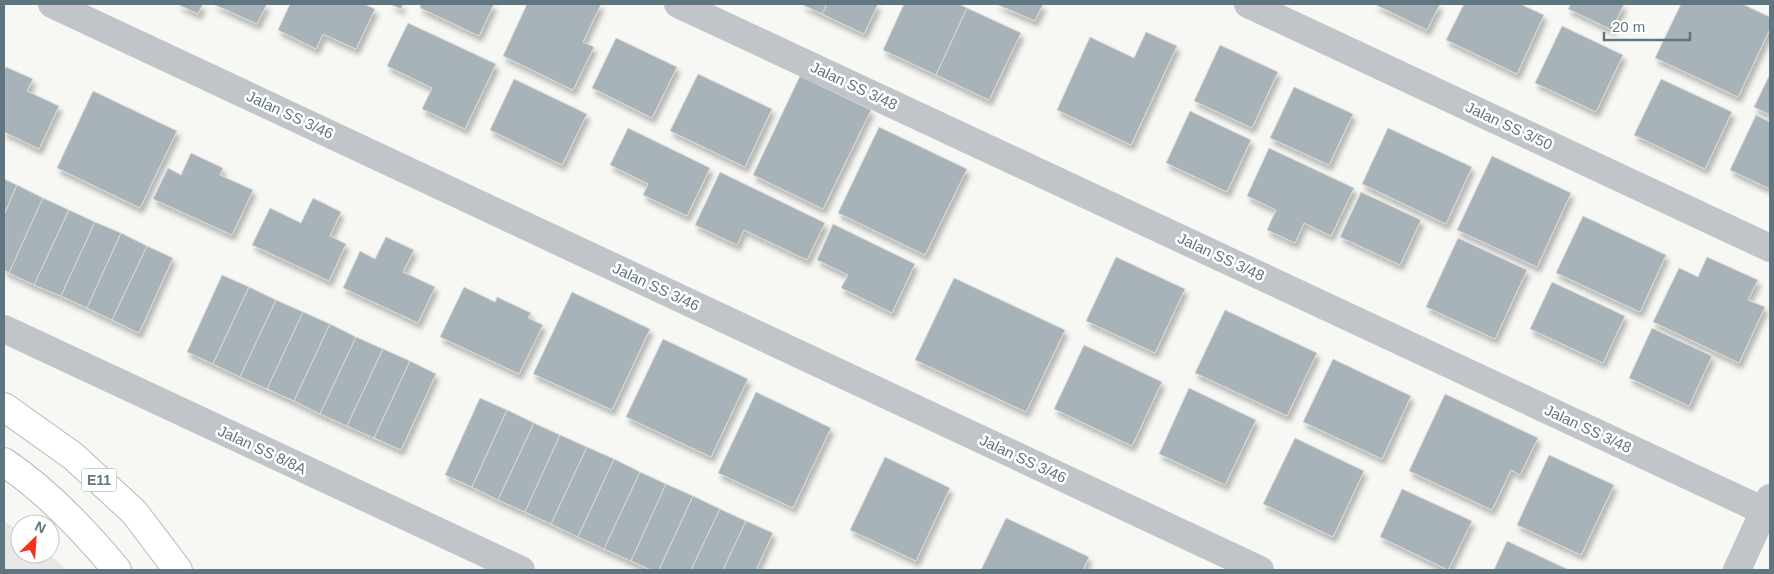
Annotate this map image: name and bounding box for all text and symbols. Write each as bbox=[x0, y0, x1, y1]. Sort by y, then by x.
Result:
scale bar bbox=[1604, 10, 1690, 42]
text: 20 m bbox=[1612, 18, 1645, 35]
street label: Jalan SS 3/48 bbox=[808, 58, 900, 113]
street label: Jalan SS 3/46 bbox=[244, 87, 336, 142]
street label: Jalan SS 3/50 bbox=[1463, 98, 1555, 153]
street label: Jalan SS 3/48 bbox=[1175, 229, 1267, 284]
street label: Jalan SS 3/46 bbox=[610, 259, 702, 314]
street label: Jalan SS 3/48 bbox=[1542, 401, 1634, 456]
street label: Jalan SS 8/8A bbox=[216, 422, 309, 477]
street label: Jalan SS 3/46 bbox=[977, 431, 1069, 486]
road number: E11 bbox=[82, 468, 116, 492]
north arrow bbox=[10, 514, 60, 564]
text: N bbox=[33, 518, 48, 537]

